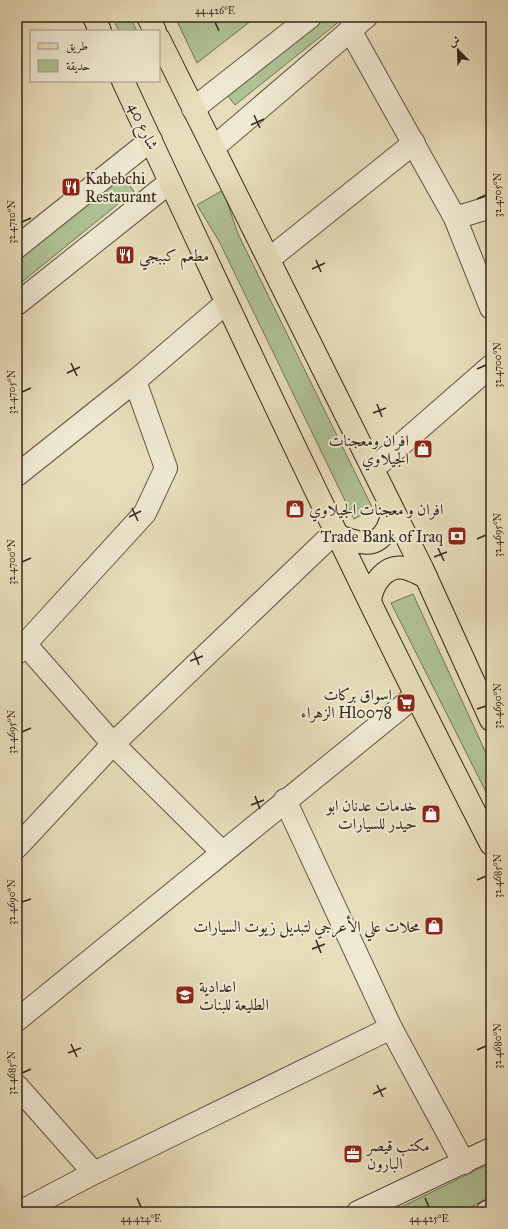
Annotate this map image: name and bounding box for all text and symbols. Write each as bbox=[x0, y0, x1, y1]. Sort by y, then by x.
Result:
text: 44.426°E bbox=[195, 5, 235, 17]
legend bbox=[30, 30, 160, 82]
north arrow bbox=[438, 30, 478, 70]
text: ش bbox=[447, 33, 462, 49]
text: طريق bbox=[66, 39, 88, 54]
text: حديقة bbox=[66, 59, 90, 74]
street label: شارع 40 bbox=[121, 100, 163, 154]
place label: Kabebchi Restaurant bbox=[85, 169, 157, 206]
text: 32.4705°N bbox=[492, 172, 504, 217]
restaurant icon: Kabebchi Restaurant bbox=[60, 176, 82, 198]
text: 32.4710°N bbox=[6, 200, 18, 244]
restaurant icon: مطعم كببجي bbox=[114, 244, 136, 266]
place label: مطعم كببجي bbox=[139, 246, 209, 271]
text: 32.4700°N bbox=[492, 342, 504, 388]
text: 32.4705°N bbox=[6, 369, 18, 414]
place label: افران ومعجنات الجيلاوي bbox=[329, 431, 409, 471]
shop icon: افران ومعجنات الجيلاوي bbox=[412, 438, 434, 460]
shop icon: افران و معجنات الجيلاوي bbox=[284, 498, 306, 520]
place label: افران و معجنات الجيلاوي bbox=[309, 500, 443, 522]
text: 32.4695°N bbox=[492, 512, 504, 557]
bank icon: Trade Bank of Iraq bbox=[446, 525, 468, 547]
place label: Trade Bank of Iraq bbox=[320, 527, 443, 547]
text: 32.4700°N bbox=[6, 539, 18, 585]
text: 32.4690°N bbox=[492, 683, 504, 729]
place label: اسواق بركات الزهراء Hl0078 bbox=[301, 685, 392, 723]
supermarket icon: اسواق بركات الزهراء Hl0078 bbox=[395, 692, 417, 714]
text: 32.4695°N bbox=[6, 709, 18, 754]
place label: خدمات عدنان ابو حيدر للسيارات bbox=[325, 796, 417, 833]
shop icon: خدمات عدنان ابو حيدر للسيارات bbox=[420, 803, 442, 825]
text: 32.4685°N bbox=[492, 853, 504, 898]
text: 32.4690°N bbox=[6, 879, 18, 925]
place label: محلات علي الأعرجي لتبديل زيوت السيارات bbox=[193, 915, 420, 942]
shop icon: محلات علي الأعرجي لتبديل زيوت السيارات bbox=[423, 915, 445, 937]
place label: اعدادية الطليعة للبنات bbox=[199, 977, 269, 1014]
school or university icon: اعدادية الطليعة للبنات bbox=[174, 984, 196, 1006]
text: 32.4680°N bbox=[492, 1023, 504, 1069]
text: 32.4685°N bbox=[6, 1050, 18, 1095]
place label: مكتب قيصر البارون bbox=[365, 1136, 430, 1173]
office icon: مكتب قيصر البارون bbox=[342, 1143, 364, 1165]
text: 44.424°E bbox=[121, 1213, 161, 1225]
text: 44.425°E bbox=[409, 1213, 449, 1225]

